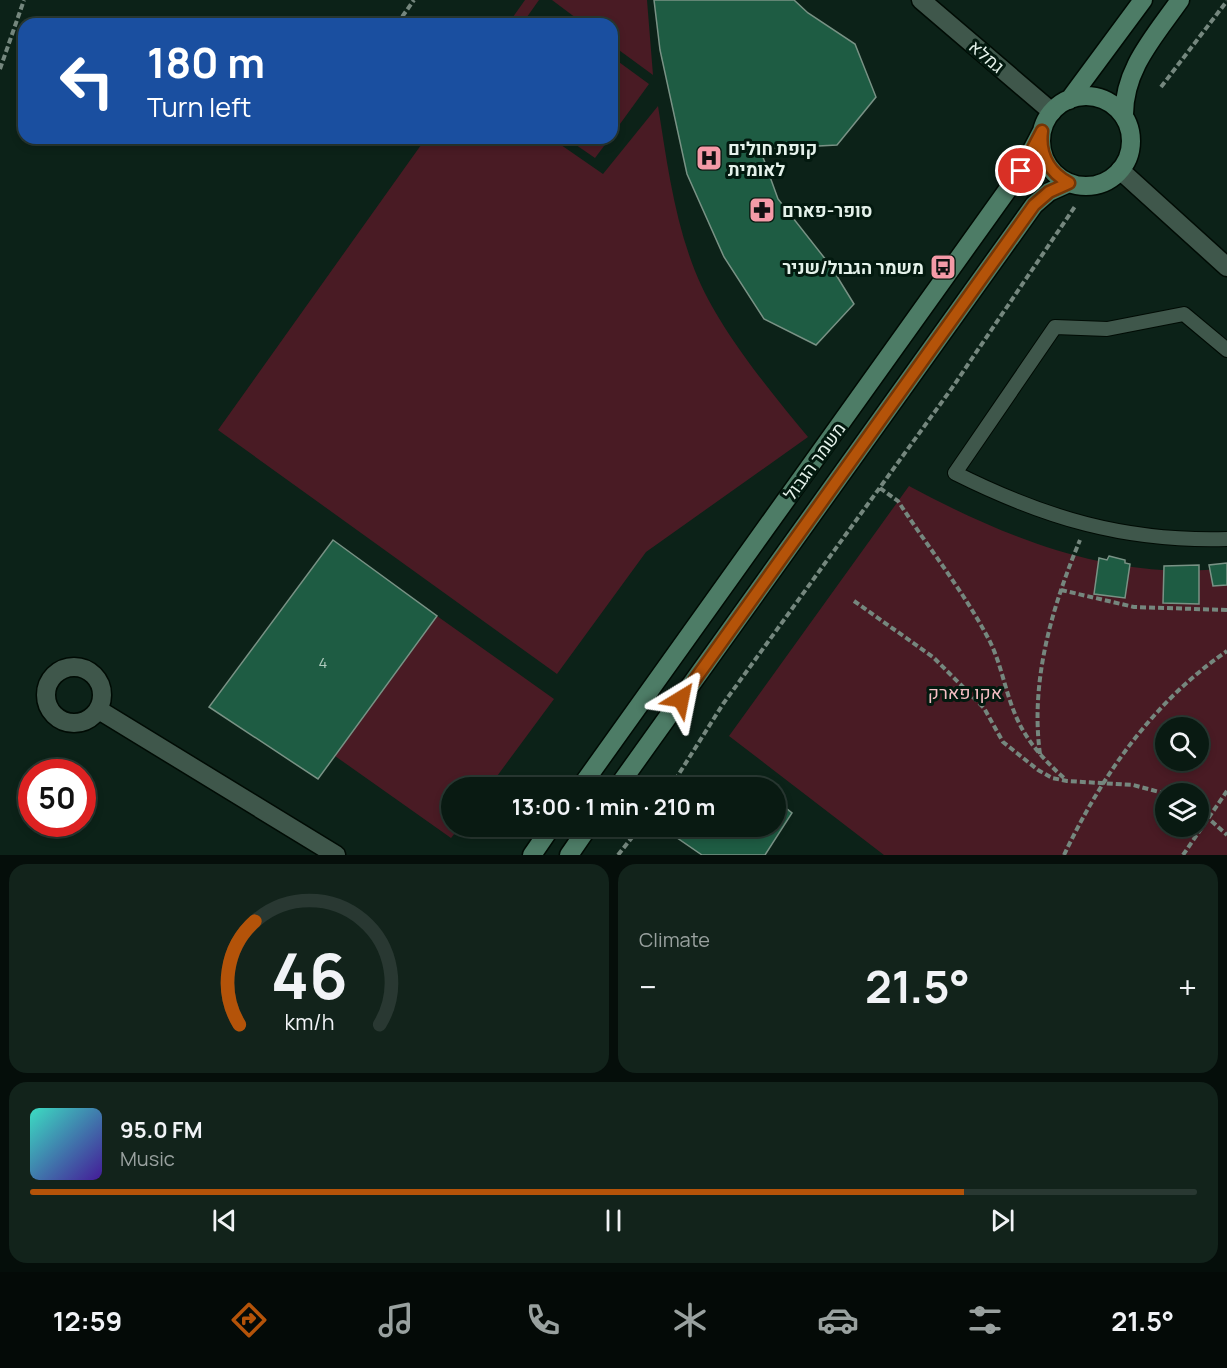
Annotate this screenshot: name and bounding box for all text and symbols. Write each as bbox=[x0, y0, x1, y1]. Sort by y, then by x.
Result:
text: 180 m bbox=[147, 33, 265, 91]
street label: גמלא bbox=[964, 34, 1010, 78]
icon: left bbox=[48, 42, 126, 120]
text: Turn left bbox=[147, 88, 251, 125]
place label: קופת חולים לאומית bbox=[728, 136, 817, 181]
hospital icon: קופת חולים לאומית bbox=[694, 143, 724, 173]
pin bbox=[995, 145, 1046, 196]
icon: arrive bbox=[1004, 154, 1037, 187]
pharmacy icon: סופר-פארם bbox=[747, 195, 777, 225]
place label: סופר-פארם bbox=[782, 198, 872, 222]
bus stop icon: משמר הגבול/שניר bbox=[928, 252, 958, 282]
place label: משמר הגבול/שניר bbox=[782, 255, 924, 279]
street label: משמר הגבול bbox=[778, 417, 850, 505]
house number: 4 bbox=[319, 652, 328, 673]
position arrow bbox=[649, 667, 713, 731]
park label: אקו פארק bbox=[928, 680, 1002, 704]
map controls bbox=[1155, 717, 1209, 837]
button: search bbox=[1155, 717, 1209, 771]
speed limit sign: 50 bbox=[18, 759, 96, 837]
button: layers bbox=[1155, 783, 1209, 837]
text: 13:00 · 1 min · 210 m bbox=[512, 792, 715, 822]
text: Climate bbox=[639, 926, 710, 953]
text: 46 bbox=[271, 932, 347, 1018]
text: 21.5° bbox=[865, 955, 970, 1017]
text: − bbox=[639, 964, 657, 1009]
text: + bbox=[1178, 964, 1197, 1009]
text: km/h bbox=[284, 1008, 334, 1037]
text: 95.0 FM bbox=[120, 1115, 202, 1145]
text: Music bbox=[120, 1145, 175, 1172]
icon: previous bbox=[208, 1204, 241, 1237]
icon: pause bbox=[597, 1204, 630, 1237]
icon: next bbox=[986, 1204, 1019, 1237]
icon: directions bbox=[228, 1299, 270, 1341]
icon: music bbox=[375, 1299, 417, 1341]
icon: phone bbox=[522, 1299, 564, 1341]
icon: climate bbox=[669, 1299, 711, 1341]
icon: car bbox=[817, 1299, 859, 1341]
icon: filters bbox=[964, 1299, 1006, 1341]
text: 12:59 bbox=[53, 1302, 122, 1339]
text: 21.5° bbox=[1111, 1302, 1174, 1339]

